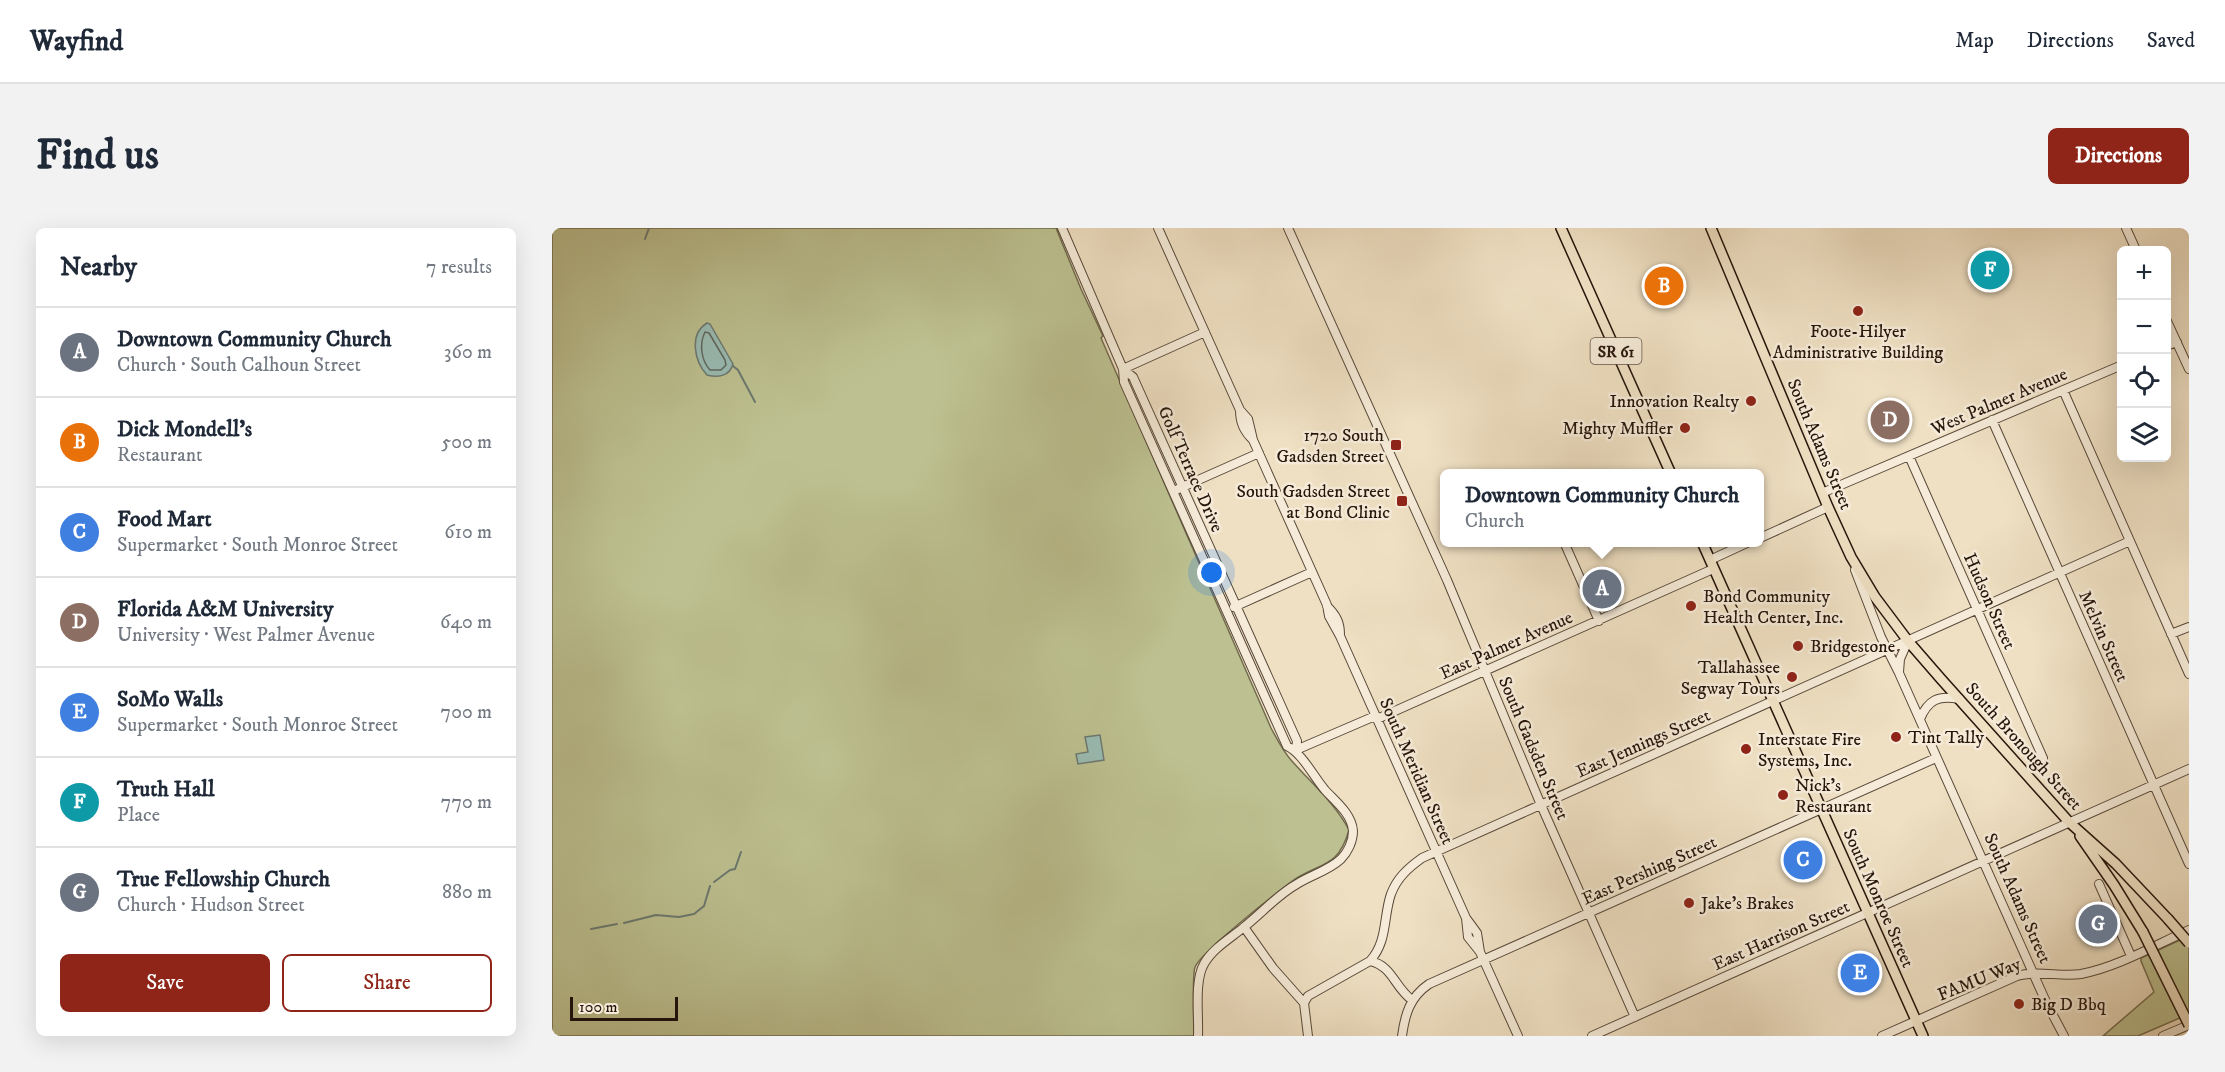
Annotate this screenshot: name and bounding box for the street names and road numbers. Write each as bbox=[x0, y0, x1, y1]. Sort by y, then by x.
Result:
road number: SR 61 bbox=[1590, 338, 1642, 364]
street label: West Palmer Avenue bbox=[1927, 363, 2071, 441]
street label: South Adams Street bbox=[1782, 376, 1857, 513]
street label: Golf Terrace Drive bbox=[1152, 403, 1228, 536]
street label: Hudson Street bbox=[1958, 550, 2020, 653]
street label: Melvin Street bbox=[2073, 587, 2133, 686]
street label: East Palmer Avenue bbox=[1437, 607, 1576, 685]
street label: South Gadsden Street bbox=[1493, 673, 1573, 824]
street label: South Bronough Street bbox=[1960, 678, 2086, 815]
street label: South Meridian Street bbox=[1374, 695, 1458, 848]
street label: East Jennings Street bbox=[1573, 704, 1714, 783]
street label: South Monroe Street bbox=[1838, 826, 1919, 971]
street label: South Adams Street bbox=[1979, 830, 2056, 967]
street label: East Pershing Street bbox=[1579, 831, 1720, 910]
street label: East Harrison Street bbox=[1710, 896, 1853, 976]
street label: FAMU Way bbox=[1935, 953, 2025, 1007]

